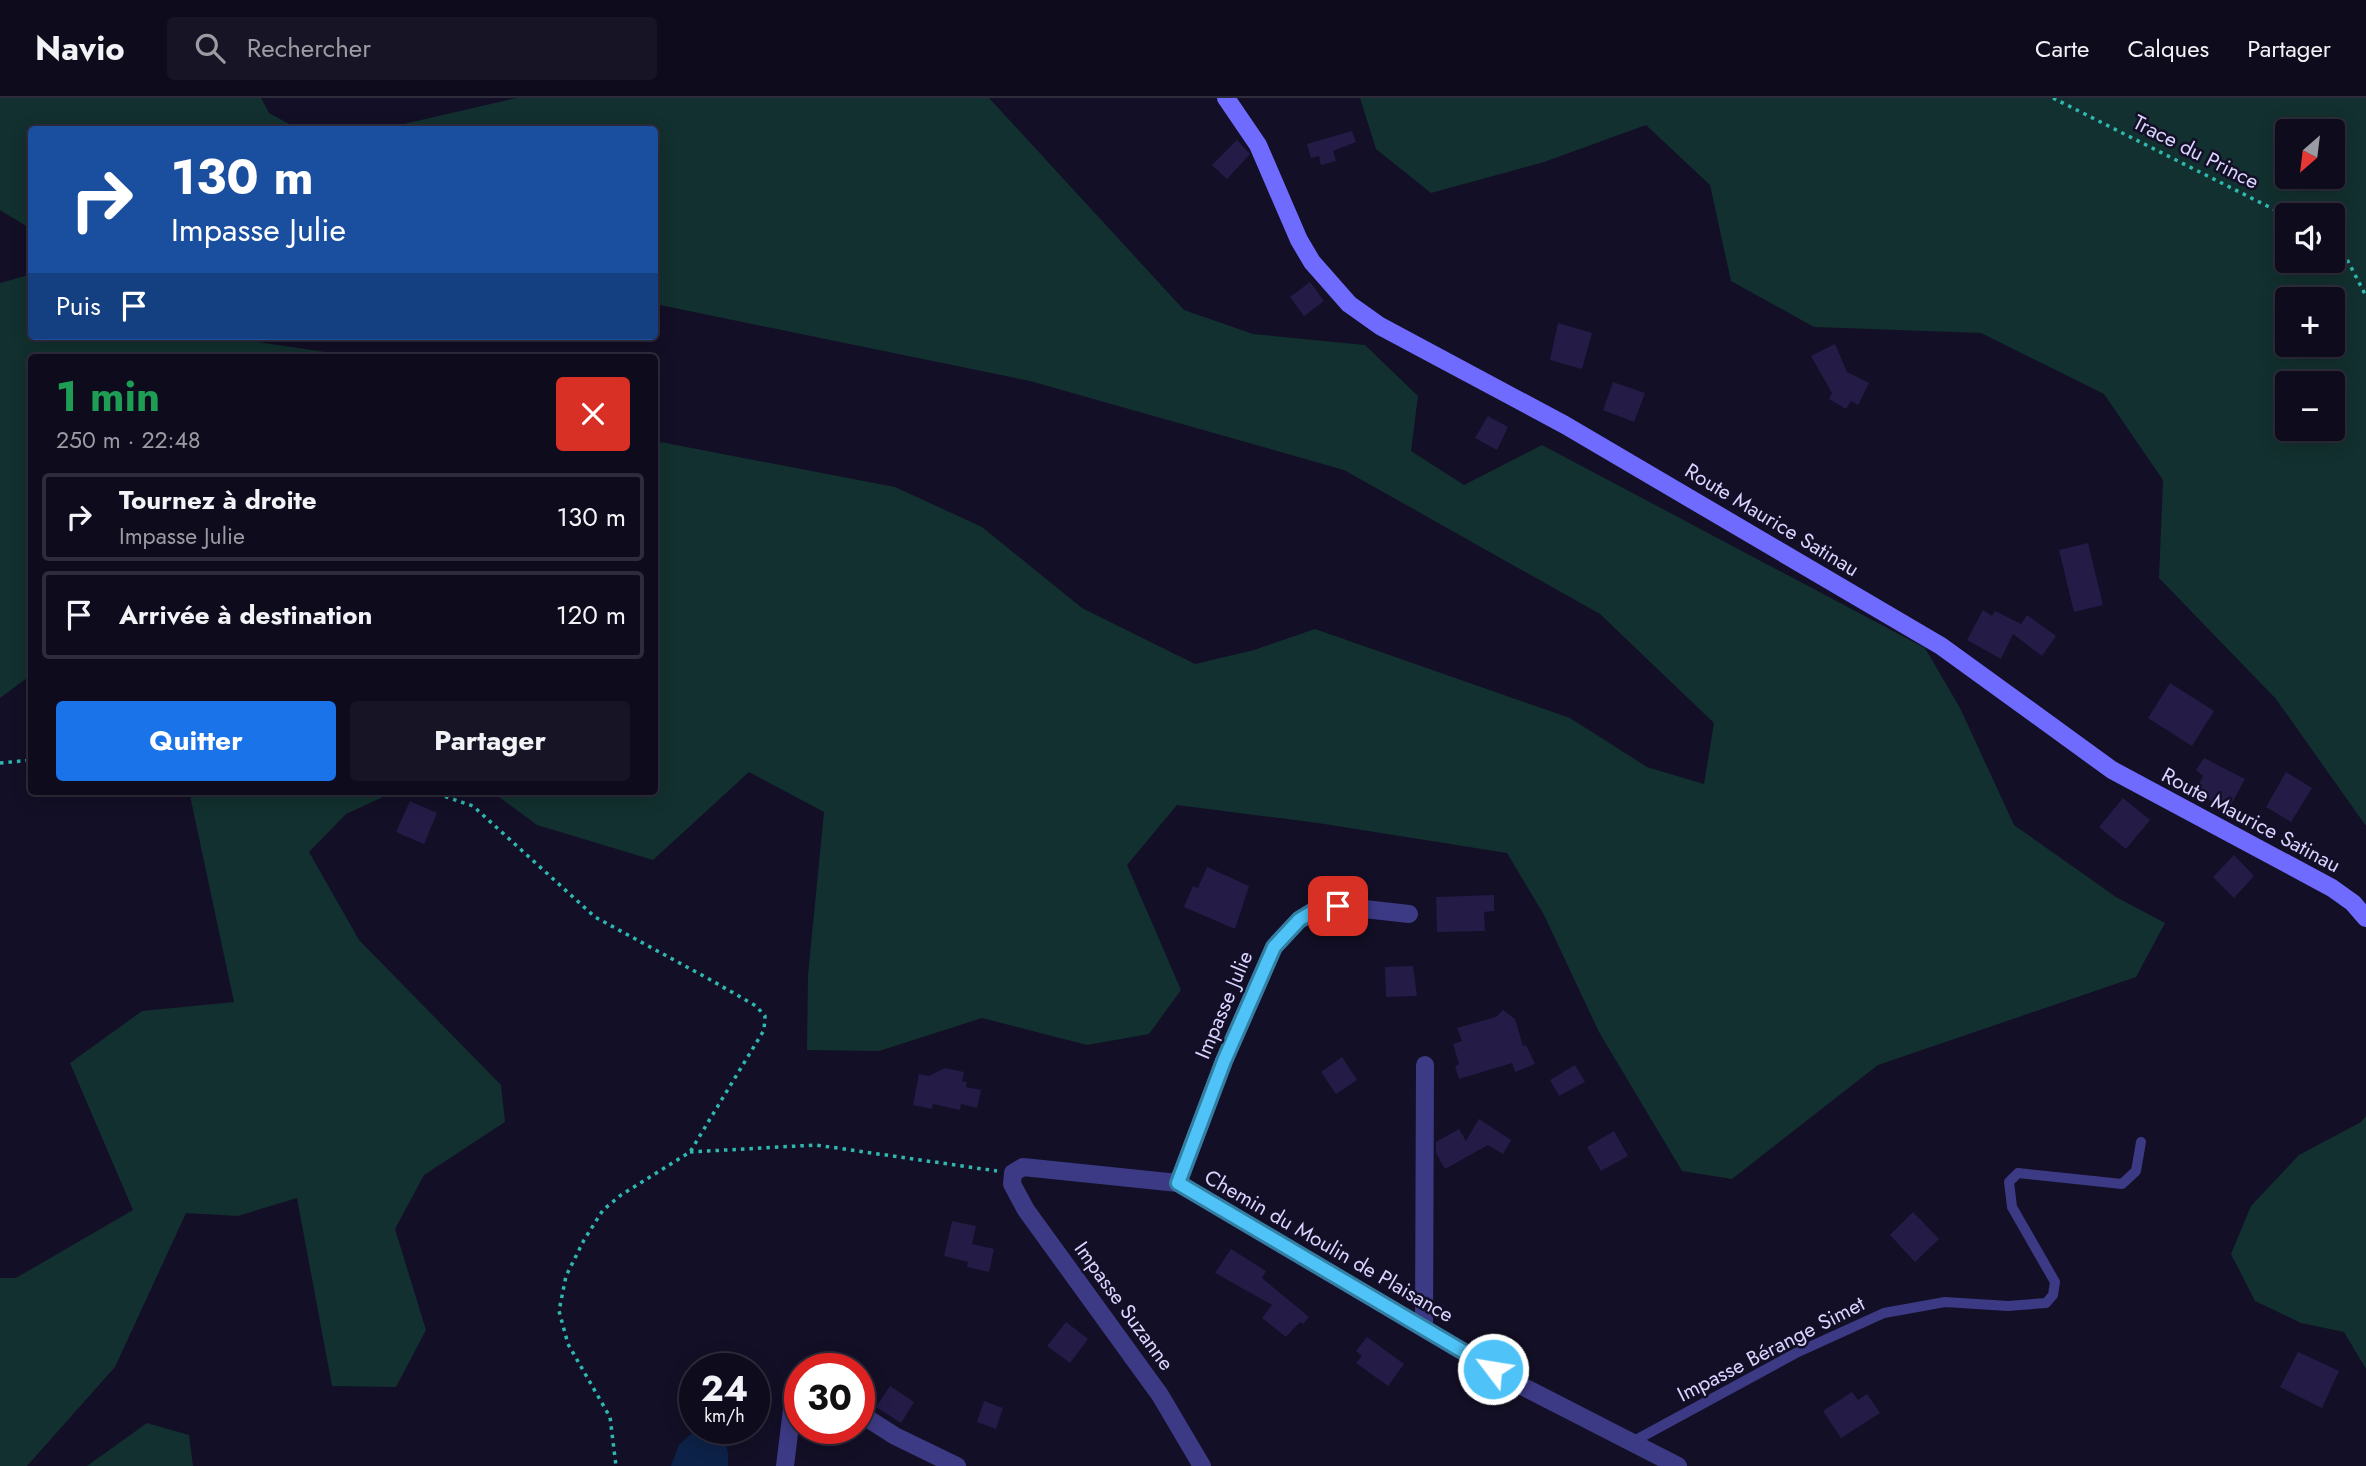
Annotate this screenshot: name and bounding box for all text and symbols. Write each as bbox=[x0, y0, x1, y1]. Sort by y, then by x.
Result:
search box bbox=[167, 17, 657, 80]
text: Navio bbox=[35, 25, 125, 72]
icon: search bbox=[191, 29, 229, 67]
text: Rechercher bbox=[247, 29, 371, 67]
text: Carte bbox=[2035, 31, 2089, 66]
text: Calques bbox=[2127, 31, 2209, 66]
text: Partager bbox=[2247, 31, 2331, 66]
street label: Trace du Prince bbox=[2128, 107, 2264, 197]
north arrow bbox=[2275, 119, 2345, 189]
map controls bbox=[2275, 119, 2345, 441]
text: 130 m bbox=[171, 142, 314, 212]
icon: right bbox=[56, 154, 147, 245]
button: sound bbox=[2275, 203, 2345, 273]
text: Impasse Julie bbox=[171, 207, 346, 253]
text: Puis bbox=[56, 287, 101, 325]
icon: arrive bbox=[115, 287, 153, 325]
button: + bbox=[2275, 287, 2345, 357]
text: 1 min bbox=[56, 366, 160, 427]
button: − bbox=[2275, 371, 2345, 441]
button: close bbox=[556, 377, 630, 451]
text: 250 m · 22:48 bbox=[56, 423, 200, 457]
street label: Route Maurice Satinau bbox=[1679, 456, 1865, 584]
text: Tournez à droite bbox=[119, 481, 317, 519]
icon: right bbox=[60, 498, 98, 536]
text: 130 m bbox=[556, 498, 626, 536]
text: Impasse Julie bbox=[119, 519, 245, 553]
icon: arrive bbox=[60, 596, 98, 634]
text: Arrivée à destination bbox=[119, 596, 372, 634]
text: 120 m bbox=[556, 596, 626, 634]
button: Quitter bbox=[56, 701, 336, 781]
button: Partager bbox=[350, 701, 630, 781]
street label: Route Maurice Satinau bbox=[2156, 760, 2346, 880]
pin bbox=[1308, 876, 1368, 936]
icon: arrive bbox=[1319, 887, 1357, 925]
street label: Impasse Julie bbox=[1188, 946, 1260, 1064]
street label: Chemin du Moulin de Plaisance bbox=[1199, 1162, 1459, 1330]
street label: Impasse Suzanne bbox=[1067, 1235, 1181, 1377]
street label: Impasse Bérange Simet bbox=[1672, 1289, 1870, 1409]
position arrow bbox=[1456, 1332, 1530, 1406]
speed limit sign: 30 bbox=[784, 1353, 875, 1444]
text: 24 bbox=[701, 1364, 748, 1414]
text: km/h bbox=[704, 1403, 745, 1429]

